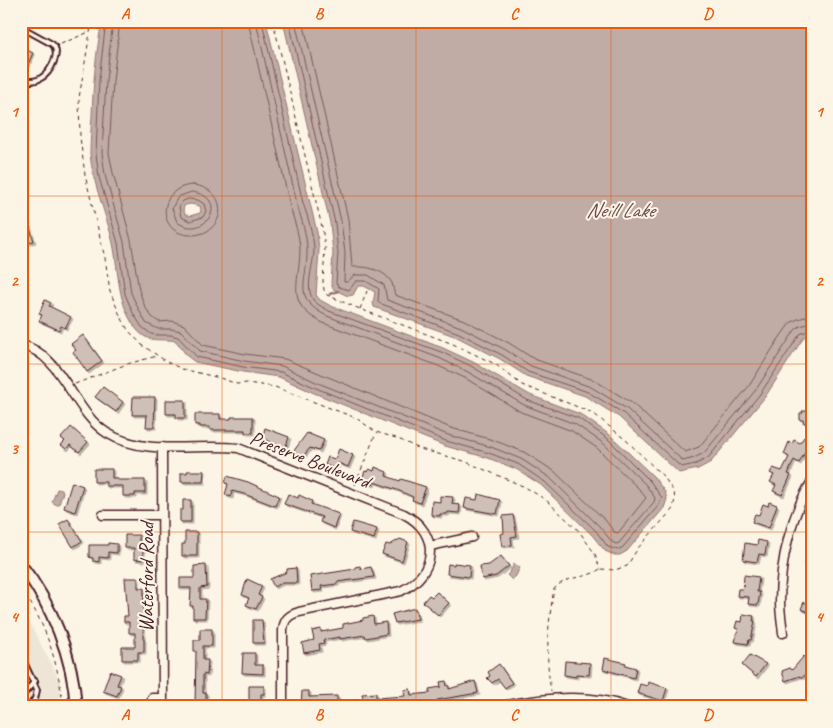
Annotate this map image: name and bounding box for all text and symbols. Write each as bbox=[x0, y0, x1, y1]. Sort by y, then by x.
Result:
text: A bbox=[121, 4, 131, 24]
text: B bbox=[315, 4, 325, 24]
text: C bbox=[510, 4, 520, 24]
text: D bbox=[703, 4, 714, 24]
text: 1 bbox=[10, 102, 19, 122]
text: 1 bbox=[815, 102, 824, 122]
water label: Neill Lake bbox=[586, 197, 657, 223]
text: 2 bbox=[10, 271, 19, 291]
text: 2 bbox=[815, 271, 824, 291]
street label: Preserve Boulevard bbox=[246, 425, 376, 495]
text: 3 bbox=[10, 439, 19, 459]
text: 3 bbox=[815, 439, 824, 459]
street label: Waterford Road bbox=[134, 519, 159, 632]
text: 4 bbox=[10, 607, 19, 627]
text: 4 bbox=[815, 607, 824, 627]
text: A bbox=[121, 705, 131, 725]
text: B bbox=[315, 705, 325, 725]
text: C bbox=[510, 705, 520, 725]
text: D bbox=[703, 705, 714, 725]

